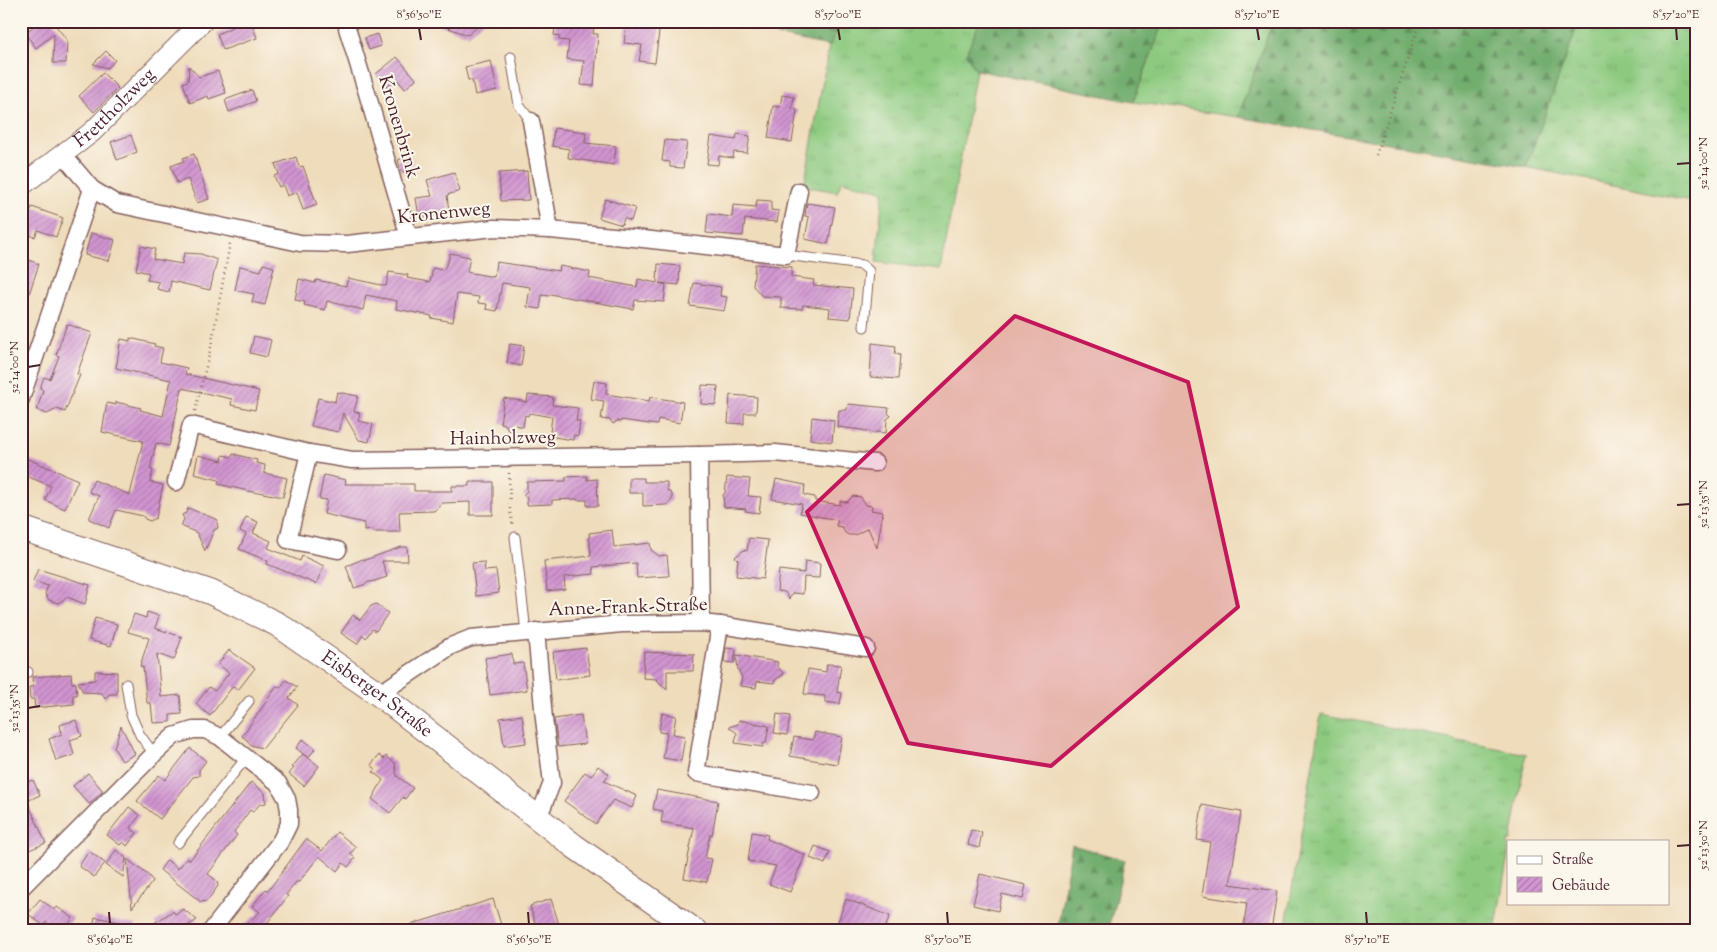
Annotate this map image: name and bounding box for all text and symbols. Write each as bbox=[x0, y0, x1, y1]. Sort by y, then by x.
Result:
text: 8°56'50"E bbox=[397, 6, 442, 24]
text: 8°57'00"E bbox=[815, 6, 862, 24]
text: 8°57'10"E bbox=[1235, 6, 1280, 24]
text: 8°57'20"E bbox=[1653, 6, 1700, 24]
street label: Frettholzweg bbox=[68, 62, 162, 155]
street label: Kronenbrink bbox=[370, 72, 426, 182]
text: 52°14'00"N bbox=[1695, 137, 1713, 190]
street label: Kronenweg bbox=[396, 196, 492, 232]
text: 52°14'00"N bbox=[6, 341, 24, 394]
street label: Hainholzweg bbox=[450, 425, 556, 453]
text: 52°13'55"N bbox=[1695, 480, 1713, 529]
street label: Anne-Frank-Straße bbox=[548, 592, 708, 624]
street label: Eisberger Straße bbox=[316, 645, 438, 745]
text: 52°13'55"N bbox=[6, 684, 24, 733]
text: 52°13'50"N bbox=[1695, 820, 1713, 871]
legend bbox=[1507, 840, 1670, 904]
text: Straße bbox=[1552, 850, 1594, 871]
text: Gebäude bbox=[1552, 876, 1610, 897]
text: 8°56'40"E bbox=[87, 931, 133, 949]
text: 8°56'50"E bbox=[507, 931, 552, 949]
text: 8°57'00"E bbox=[925, 931, 972, 949]
text: 8°57'10"E bbox=[1345, 931, 1390, 949]

